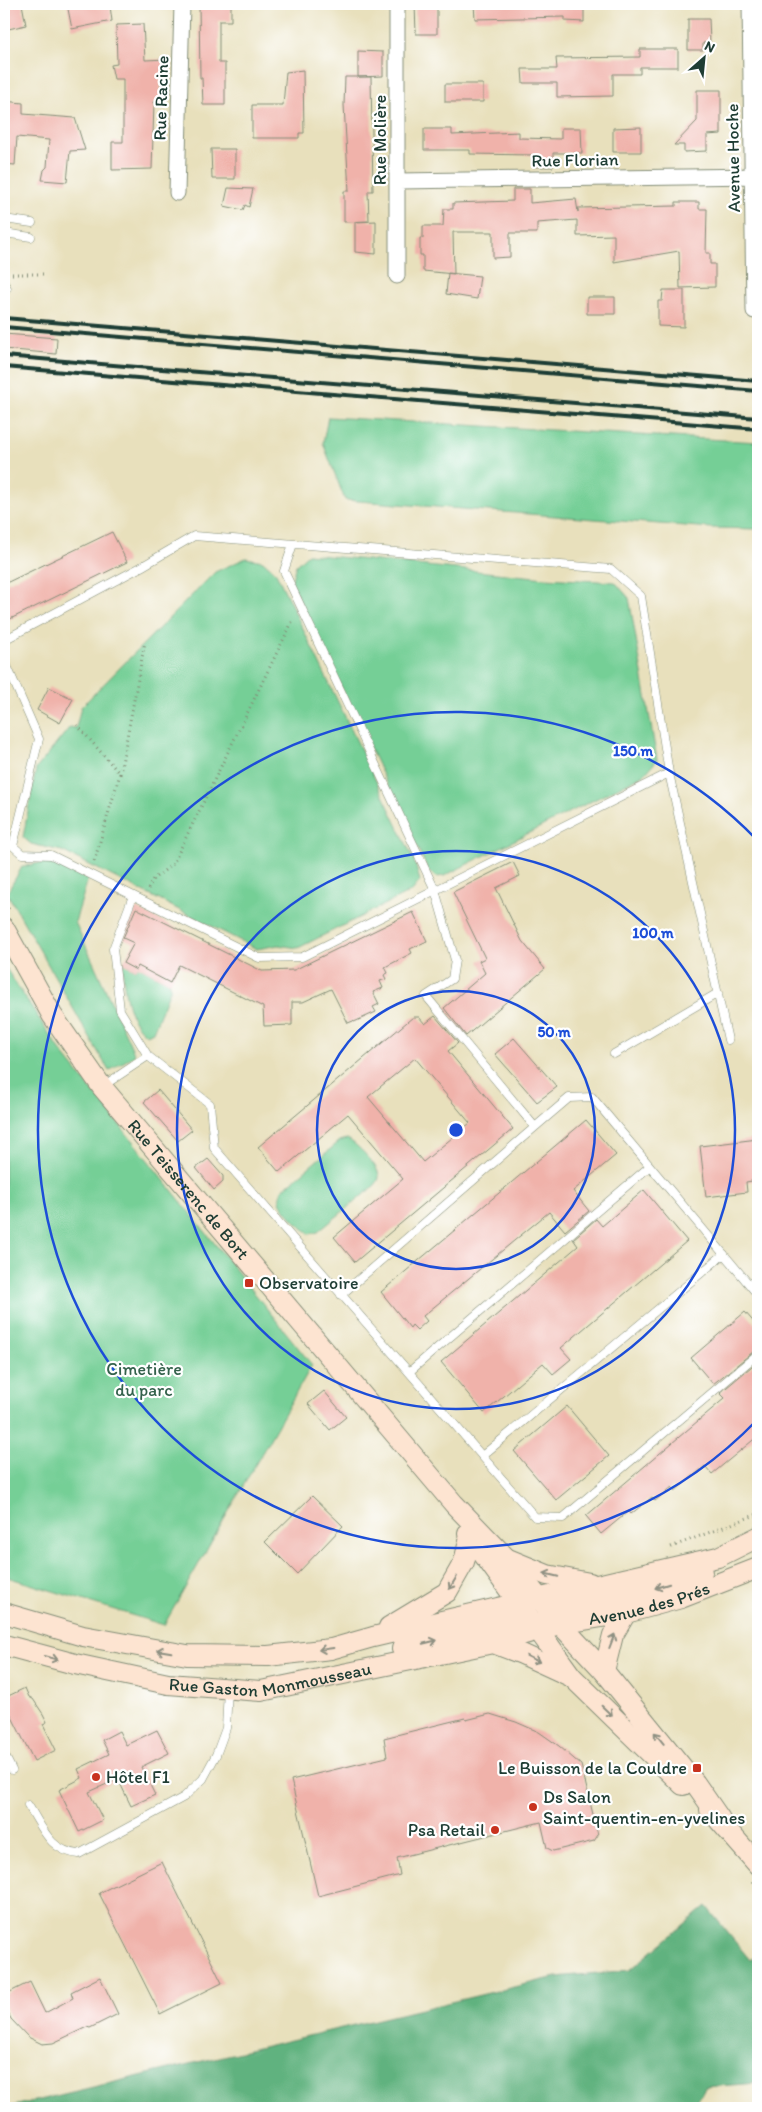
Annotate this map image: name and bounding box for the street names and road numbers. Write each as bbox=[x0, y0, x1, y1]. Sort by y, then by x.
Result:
street label: Rue Racine bbox=[149, 55, 173, 141]
street label: Rue Molière bbox=[369, 95, 391, 185]
street label: Avenue Hoche bbox=[721, 103, 745, 213]
street label: Rue Florian bbox=[531, 148, 619, 172]
street label: Rue Teisserenc de Bort bbox=[123, 1115, 254, 1264]
street label: Avenue des Prés bbox=[587, 1577, 713, 1630]
street label: Rue Gaston Monmousseau bbox=[168, 1657, 373, 1702]

